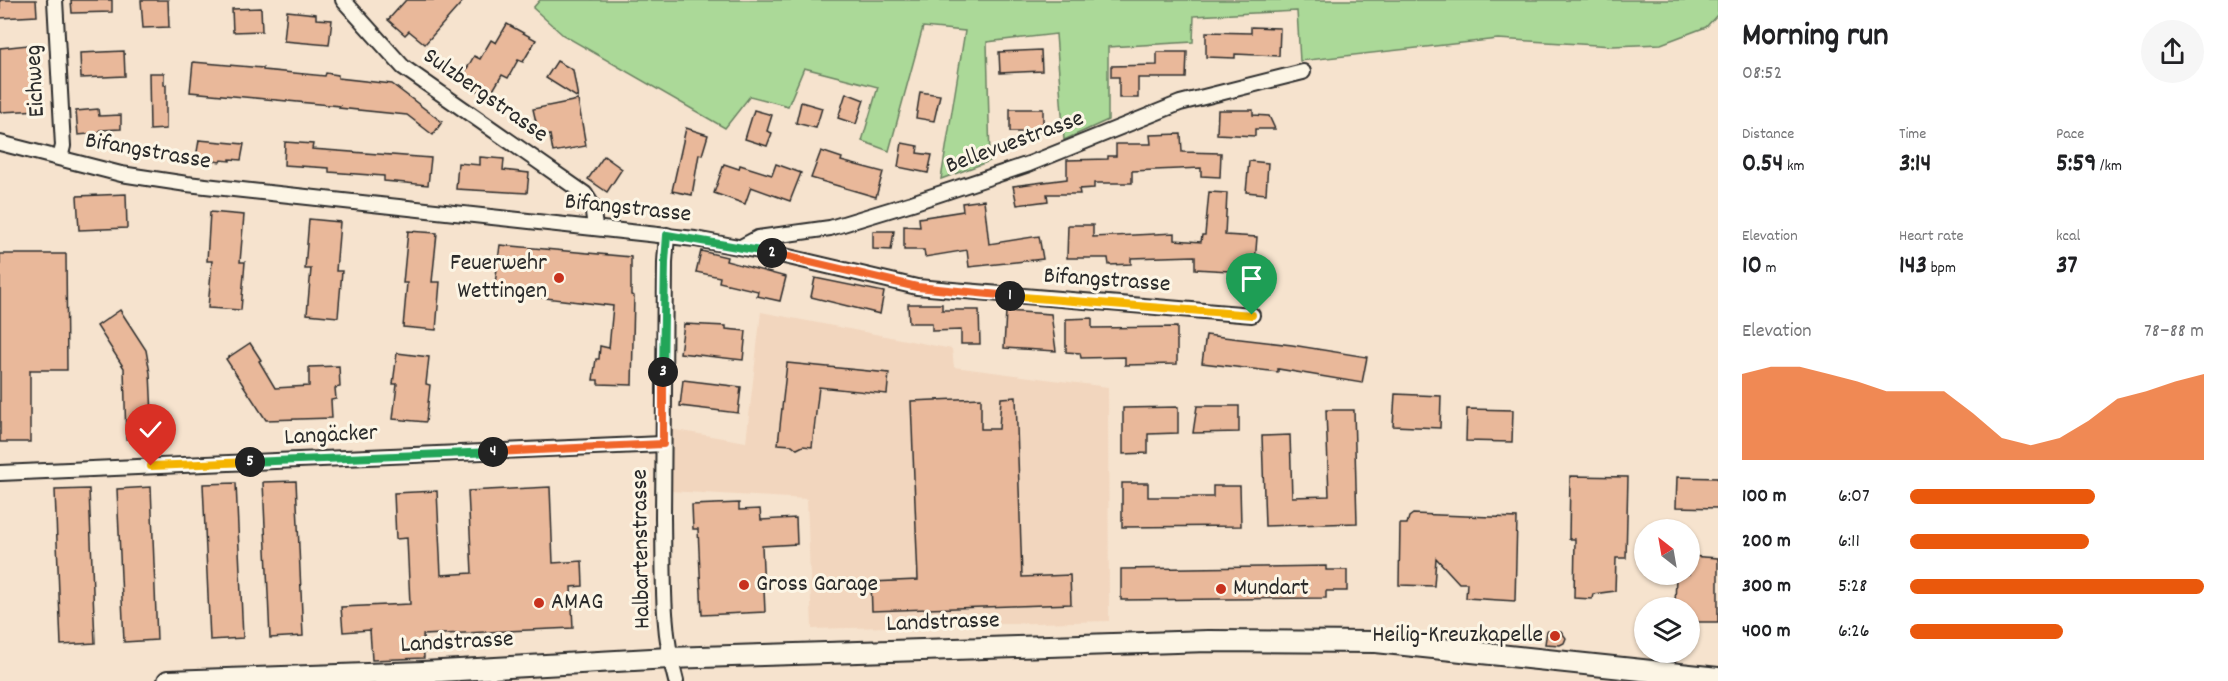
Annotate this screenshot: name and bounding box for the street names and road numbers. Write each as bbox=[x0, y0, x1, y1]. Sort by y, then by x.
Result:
street label: Sulzbergstrasse bbox=[415, 40, 555, 152]
street label: Eichweg bbox=[17, 44, 55, 118]
street label: Bellevuestrasse bbox=[941, 102, 1089, 184]
street label: Bifangstrasse bbox=[83, 124, 213, 180]
street label: Bifangstrasse bbox=[563, 185, 693, 233]
street label: Bifangstrasse bbox=[1042, 260, 1172, 302]
street label: Langäcker bbox=[283, 417, 379, 455]
street label: Halbartenstrasse bbox=[624, 469, 660, 629]
street label: Landstrasse bbox=[886, 604, 1000, 642]
street label: Landstrasse bbox=[400, 623, 514, 663]

